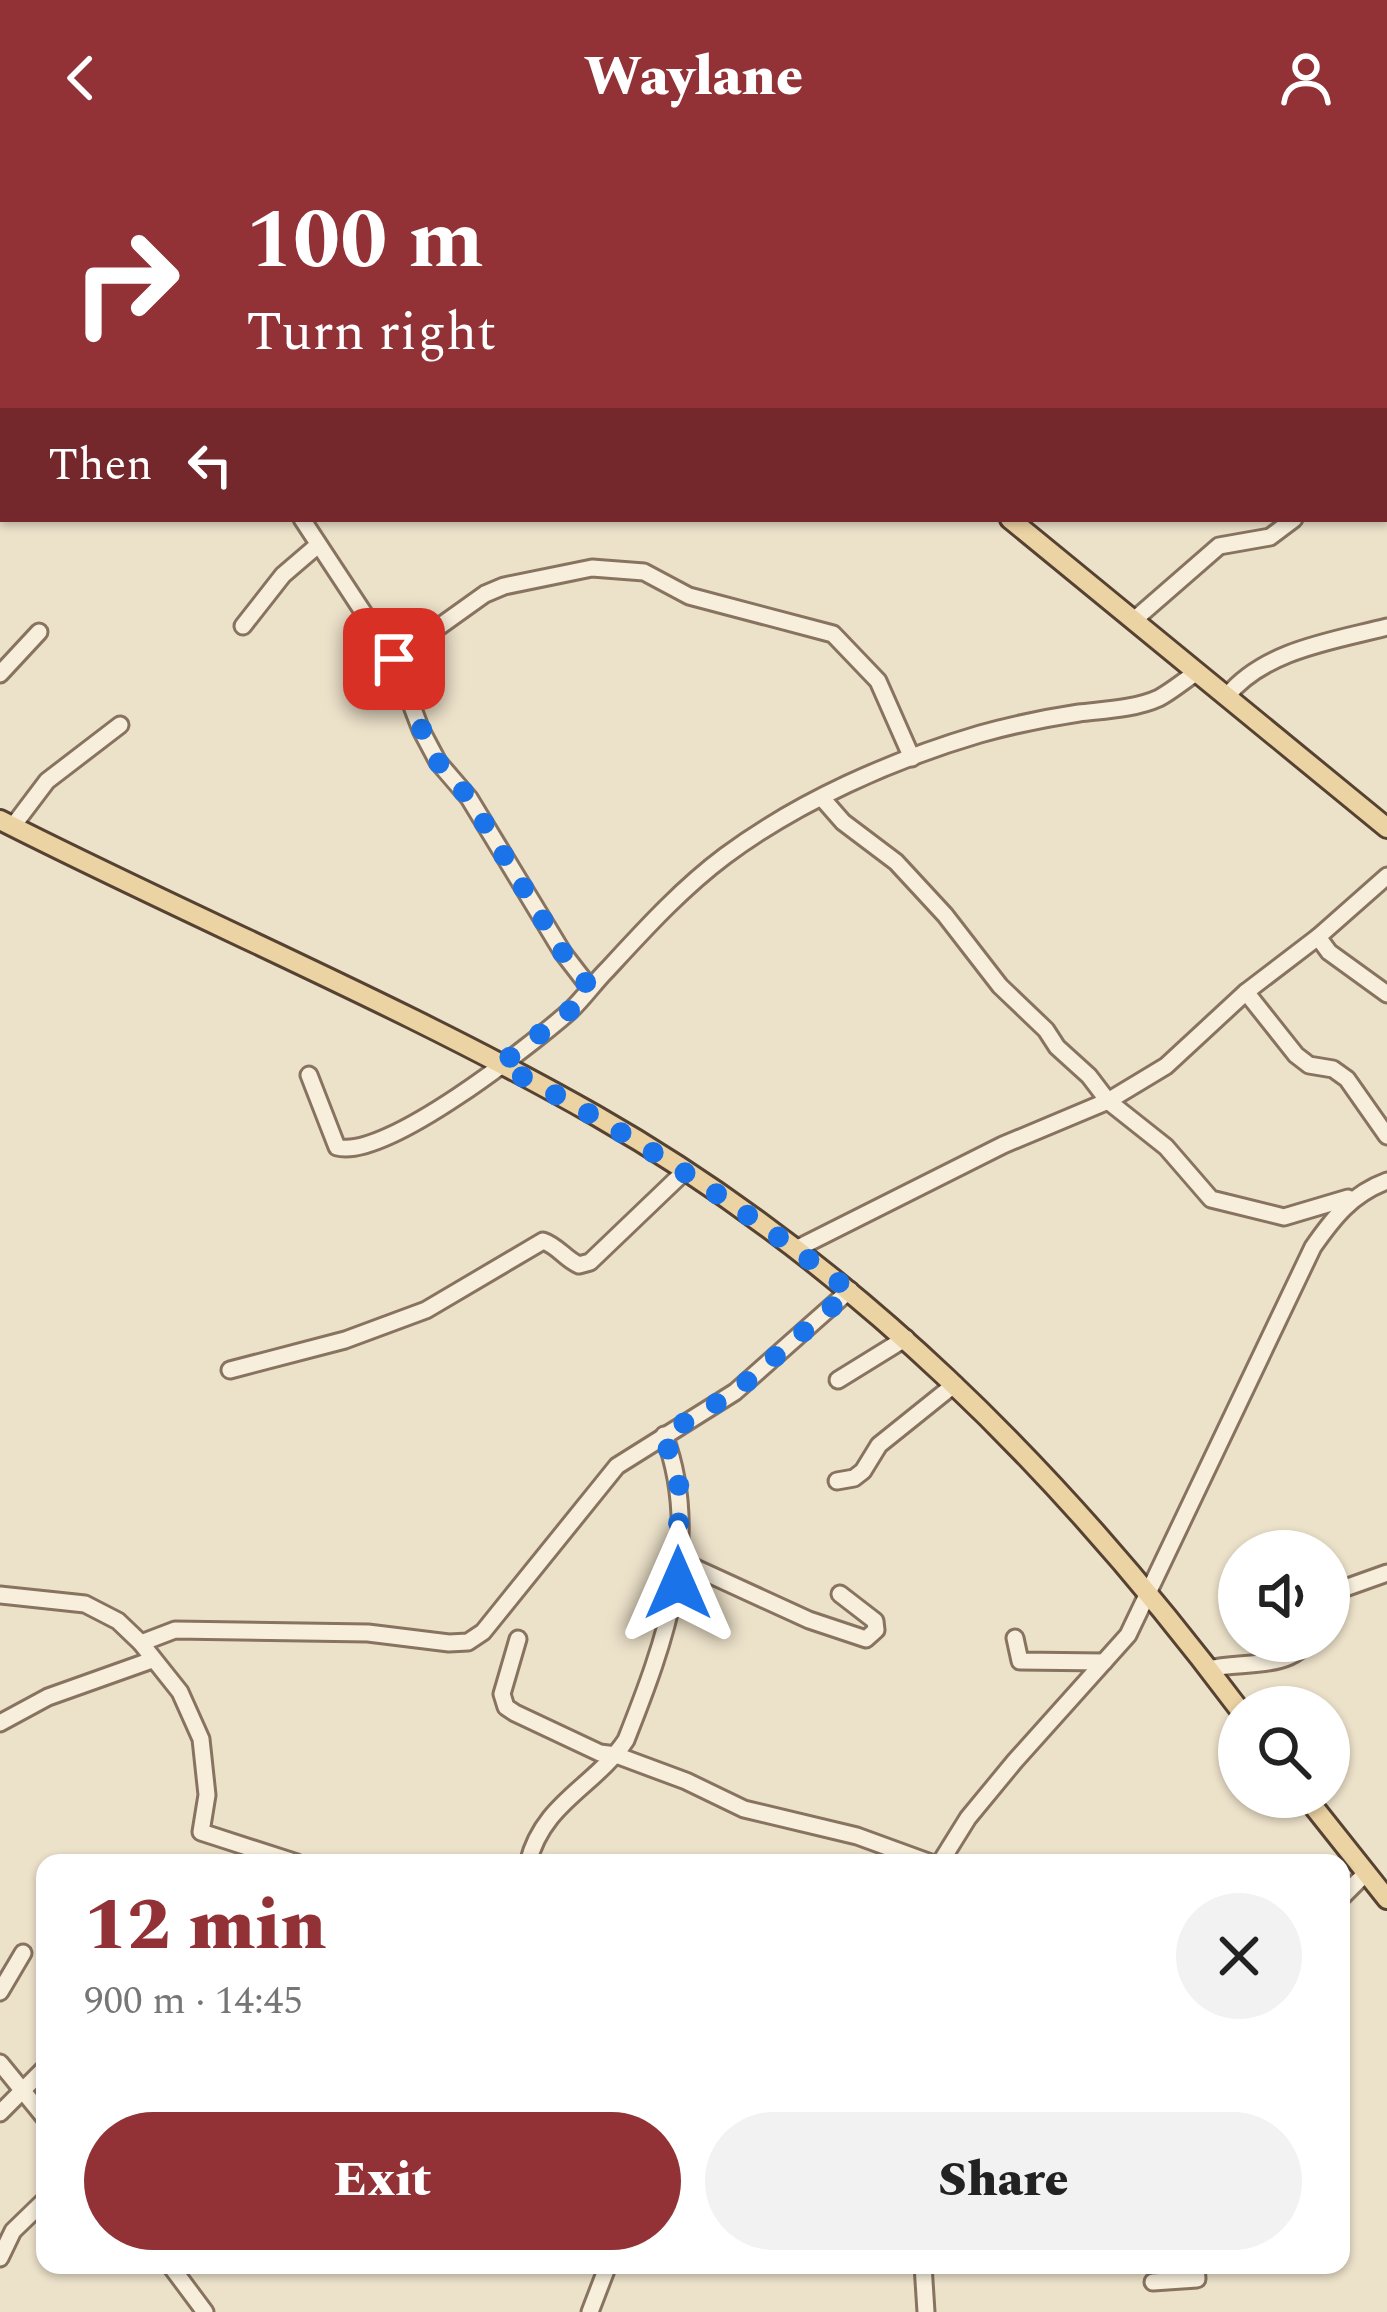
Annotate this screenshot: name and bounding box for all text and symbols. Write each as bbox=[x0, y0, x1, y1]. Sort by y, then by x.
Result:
text: Waylane bbox=[584, 37, 803, 119]
icon: back bbox=[48, 45, 114, 111]
icon: person bbox=[1273, 45, 1339, 111]
text: 100 m bbox=[246, 177, 484, 305]
icon: right bbox=[48, 204, 204, 360]
text: Turn right bbox=[246, 292, 496, 374]
text: Then bbox=[48, 431, 153, 500]
icon: left bbox=[177, 432, 243, 498]
pin bbox=[343, 608, 445, 710]
icon: arrive bbox=[361, 626, 427, 692]
position arrow bbox=[615, 1520, 741, 1646]
map controls bbox=[1218, 1530, 1350, 1818]
button: sound bbox=[1218, 1530, 1350, 1662]
button: search bbox=[1218, 1686, 1350, 1818]
text: 12 min bbox=[84, 1872, 326, 1981]
button: close bbox=[1176, 1893, 1302, 2019]
text: 900 m · 14:45 bbox=[84, 1972, 303, 2031]
button: Exit bbox=[84, 2112, 681, 2250]
button: Share bbox=[705, 2112, 1302, 2250]

